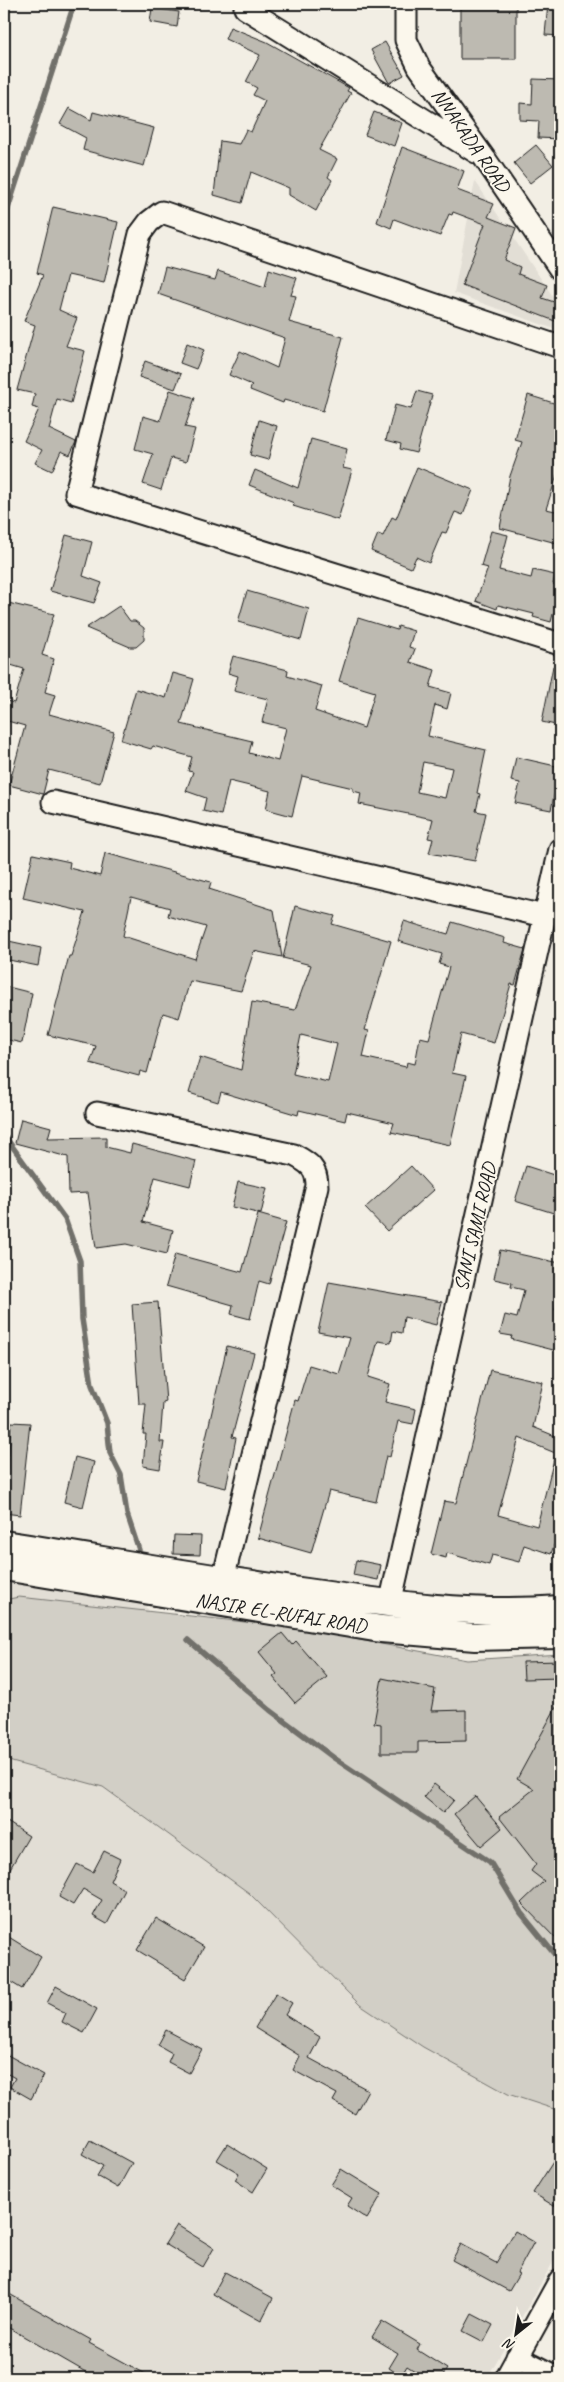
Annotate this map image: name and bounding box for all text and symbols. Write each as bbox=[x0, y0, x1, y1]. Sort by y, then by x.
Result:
street label: NNAKADA ROAD bbox=[426, 83, 517, 199]
street label: SANI SAMI ROAD bbox=[448, 1158, 502, 1293]
street label: NASIR EL-RUFAI ROAD bbox=[194, 1587, 370, 1639]
north arrow bbox=[492, 2310, 542, 2360]
text: N bbox=[500, 2334, 518, 2354]

